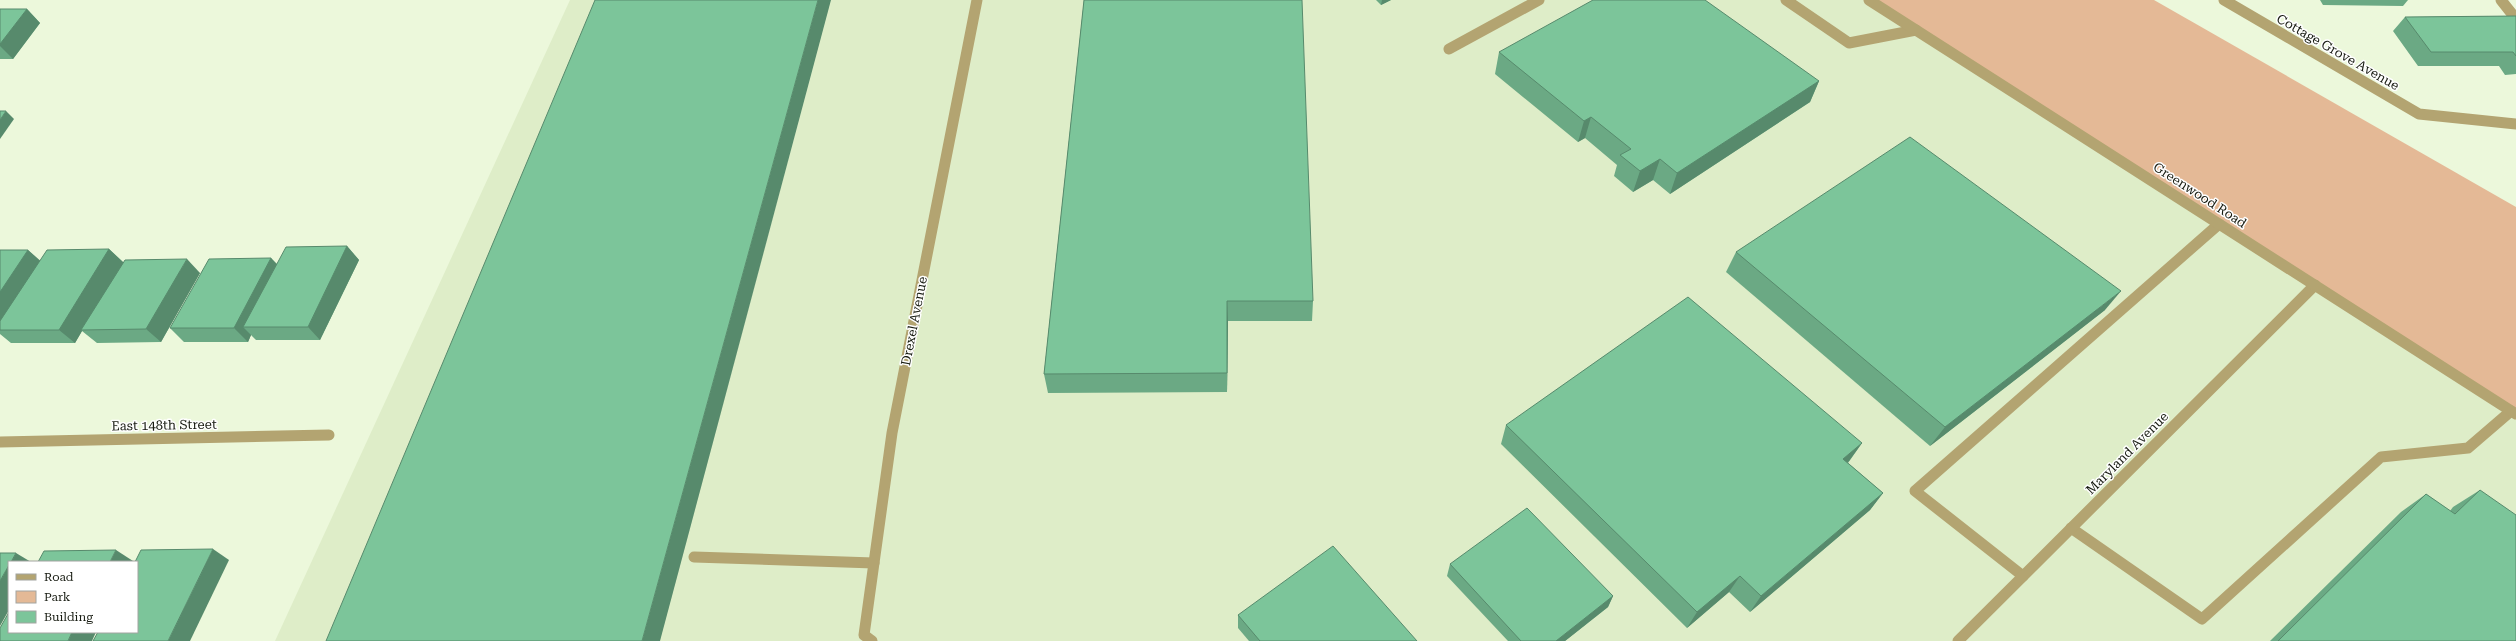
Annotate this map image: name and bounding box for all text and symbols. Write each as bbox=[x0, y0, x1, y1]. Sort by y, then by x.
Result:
street label: Cottage Grove Avenue bbox=[2274, 11, 2402, 93]
street label: Greenwood Road bbox=[2151, 159, 2250, 231]
street label: Drexel Avenue bbox=[898, 275, 930, 367]
street label: Maryland Avenue bbox=[2083, 409, 2171, 497]
street label: East 148th Street bbox=[111, 417, 217, 433]
legend bbox=[8, 561, 138, 633]
text: Road bbox=[44, 570, 74, 584]
text: Park bbox=[44, 590, 71, 604]
text: Building bbox=[44, 610, 93, 624]

